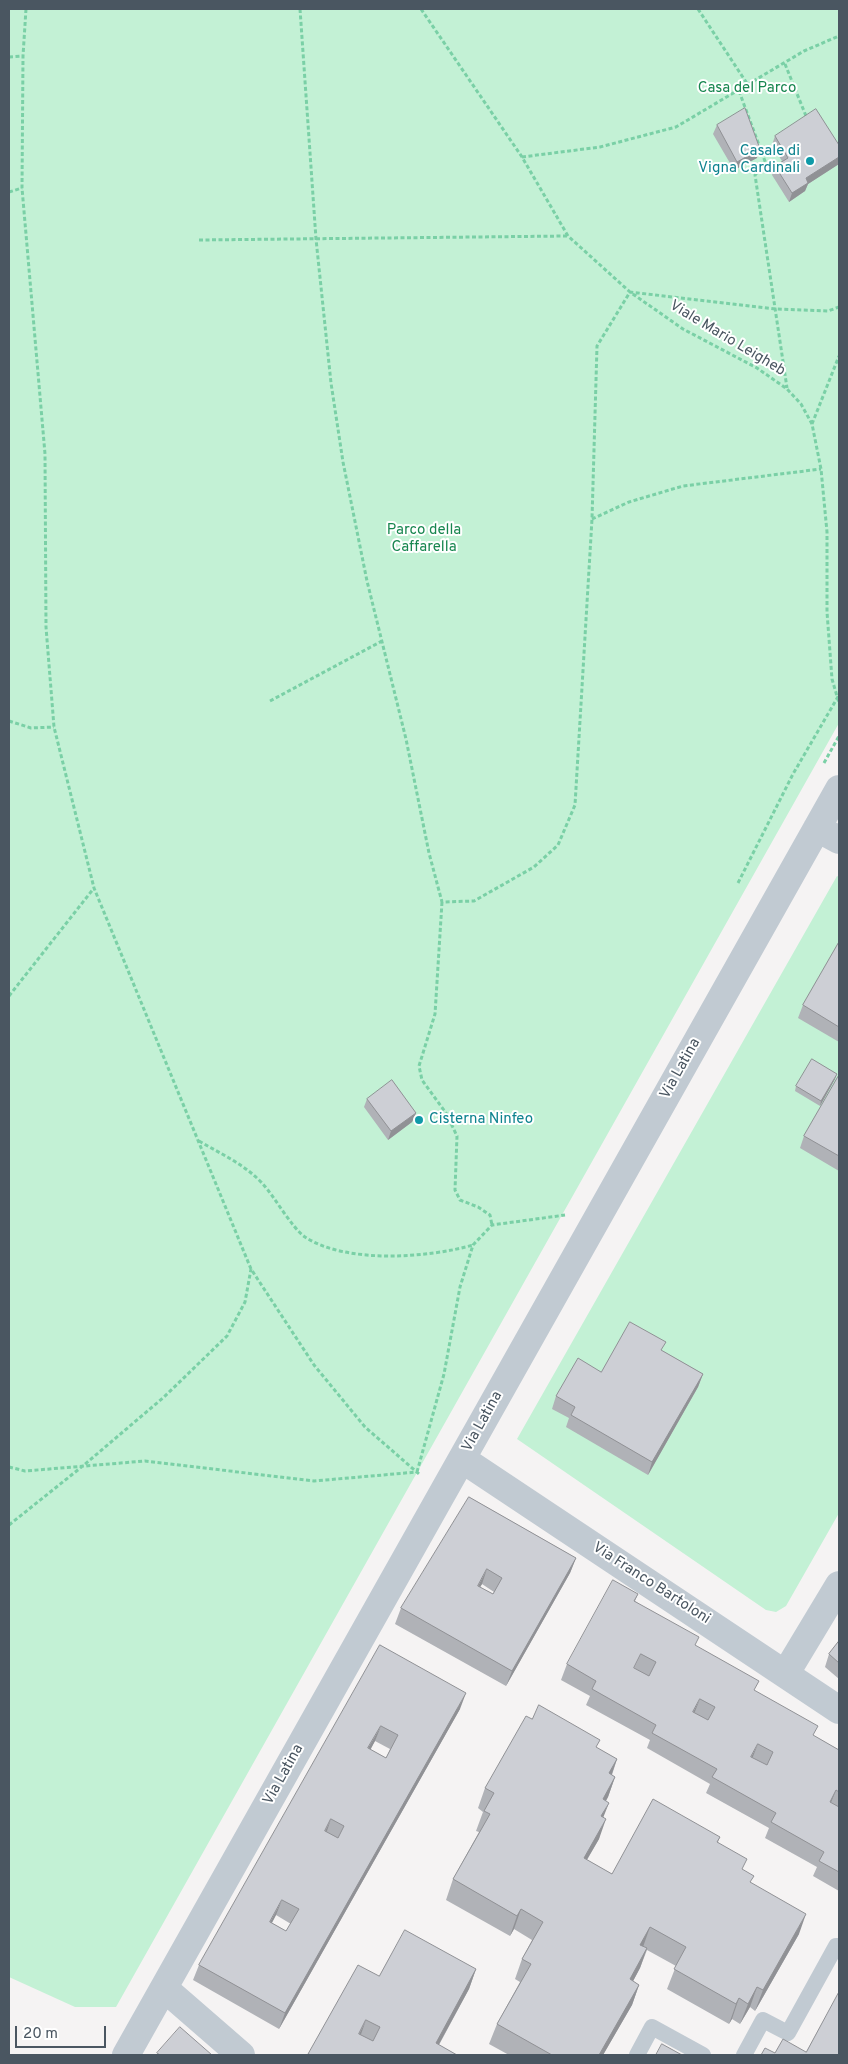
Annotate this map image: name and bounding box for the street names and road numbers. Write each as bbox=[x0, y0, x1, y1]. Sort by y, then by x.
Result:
street label: Viale Mario Leigheb bbox=[666, 297, 788, 381]
street label: Via Latina bbox=[657, 1035, 705, 1103]
street label: Via Latina bbox=[459, 1388, 507, 1456]
street label: Via Franco Bartoloni bbox=[589, 1539, 713, 1629]
street label: Via Latina bbox=[260, 1741, 308, 1809]

